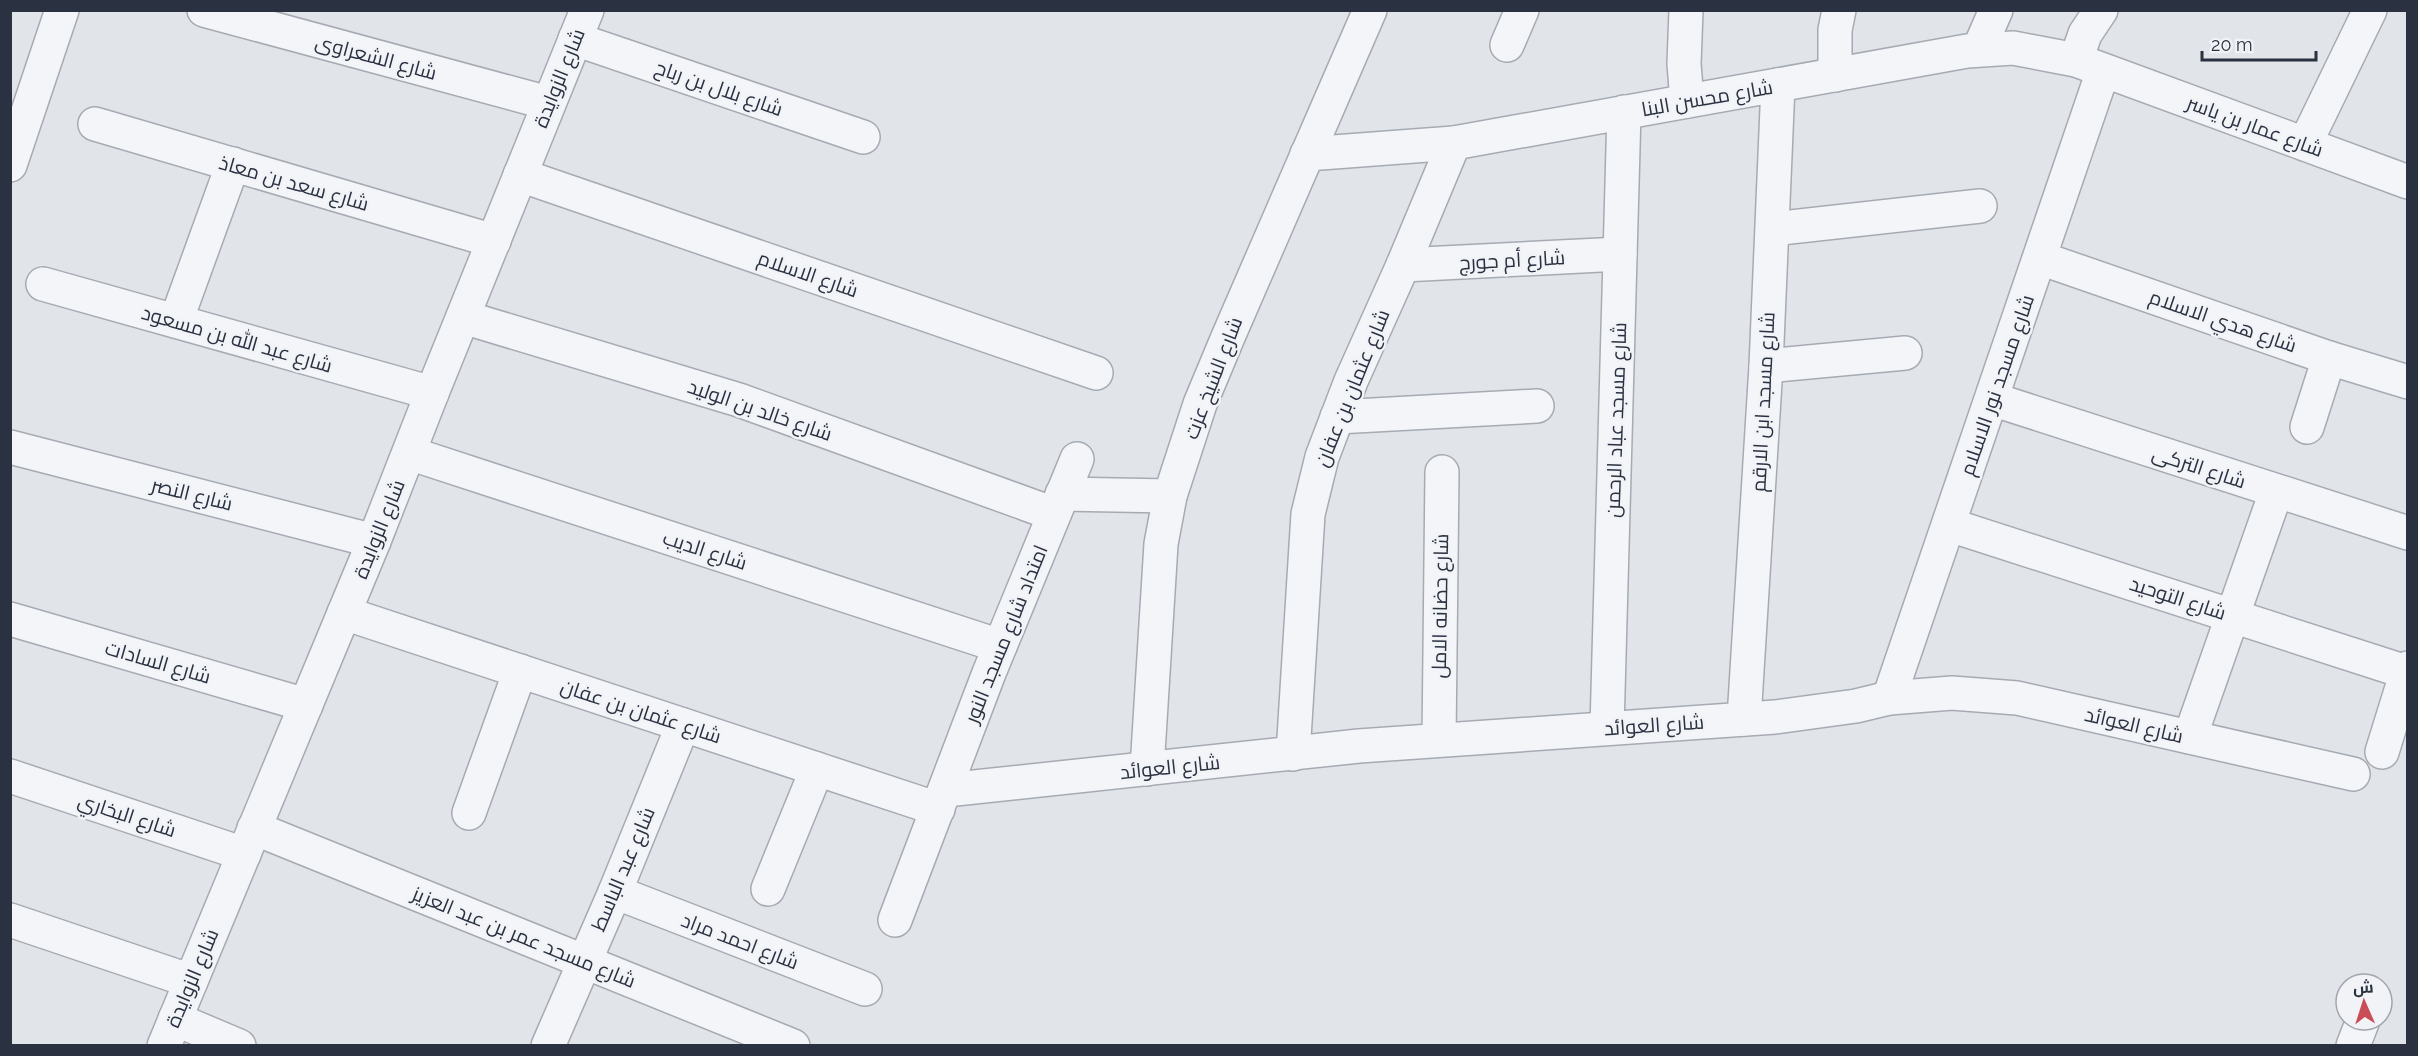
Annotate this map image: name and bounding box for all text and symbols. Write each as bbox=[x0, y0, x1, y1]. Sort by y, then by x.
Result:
scale bar bbox=[2202, 24, 2316, 62]
street label: شارع الزوايدة bbox=[528, 25, 592, 132]
street label: شارع الشعراوى bbox=[312, 29, 439, 87]
text: 20 m bbox=[2211, 34, 2253, 55]
street label: شارع بلال بن رباح bbox=[651, 55, 786, 123]
street label: شارع محسن البنا bbox=[1639, 75, 1775, 123]
street label: شارع عمار بن ياسر bbox=[2182, 90, 2326, 164]
street label: شارع سعد بن معاذ bbox=[216, 150, 372, 218]
street label: شارع أم جورج bbox=[1458, 245, 1566, 277]
street label: شارع الاسلام bbox=[754, 246, 861, 304]
street label: شارع هدي الاسلام bbox=[2145, 285, 2300, 361]
street label: شارع مسجد نور الاسلام bbox=[1955, 291, 2041, 479]
street label: شارع عبد الله بن مسعود bbox=[138, 299, 335, 380]
street label: شارع عثمان بن عفان bbox=[1309, 306, 1396, 471]
street label: شارع مسجد ابن الارقم bbox=[1746, 311, 1782, 493]
street label: شارع الشيخ عزت bbox=[1179, 313, 1249, 443]
street label: شارع مسجد عباد الرحمن bbox=[1601, 322, 1633, 518]
street label: شارع خالد بن الوليد bbox=[684, 374, 835, 448]
street label: شارع التركى bbox=[2149, 441, 2249, 495]
street label: شارع النصر bbox=[147, 472, 235, 518]
street label: شارع الزوايدة bbox=[348, 476, 412, 583]
street label: شارع الديب bbox=[659, 525, 750, 577]
street label: شارع حضانه الامل bbox=[1427, 533, 1455, 679]
street label: امتداد شارع مسجد النور bbox=[959, 541, 1055, 728]
street label: شارع التوحيد bbox=[2126, 571, 2229, 627]
street label: شارع السادات bbox=[102, 635, 214, 690]
street label: شارع عثمان بن عفان bbox=[557, 674, 724, 750]
street label: شارع العوائد bbox=[2082, 702, 2186, 750]
street label: شارع العوائد bbox=[1603, 710, 1705, 742]
street label: شارع العوائد bbox=[1119, 750, 1221, 786]
street label: شارع البخاري bbox=[74, 788, 179, 846]
street label: شارع عبد الباسط bbox=[586, 803, 662, 935]
street label: شارع مسجد عمر بن عبد العزيز bbox=[407, 881, 639, 995]
street label: شارع احمد مراد bbox=[677, 908, 802, 976]
street label: شارع الزوايدة bbox=[160, 925, 225, 1032]
north arrow bbox=[2334, 972, 2394, 1032]
text: ش bbox=[2352, 977, 2374, 998]

